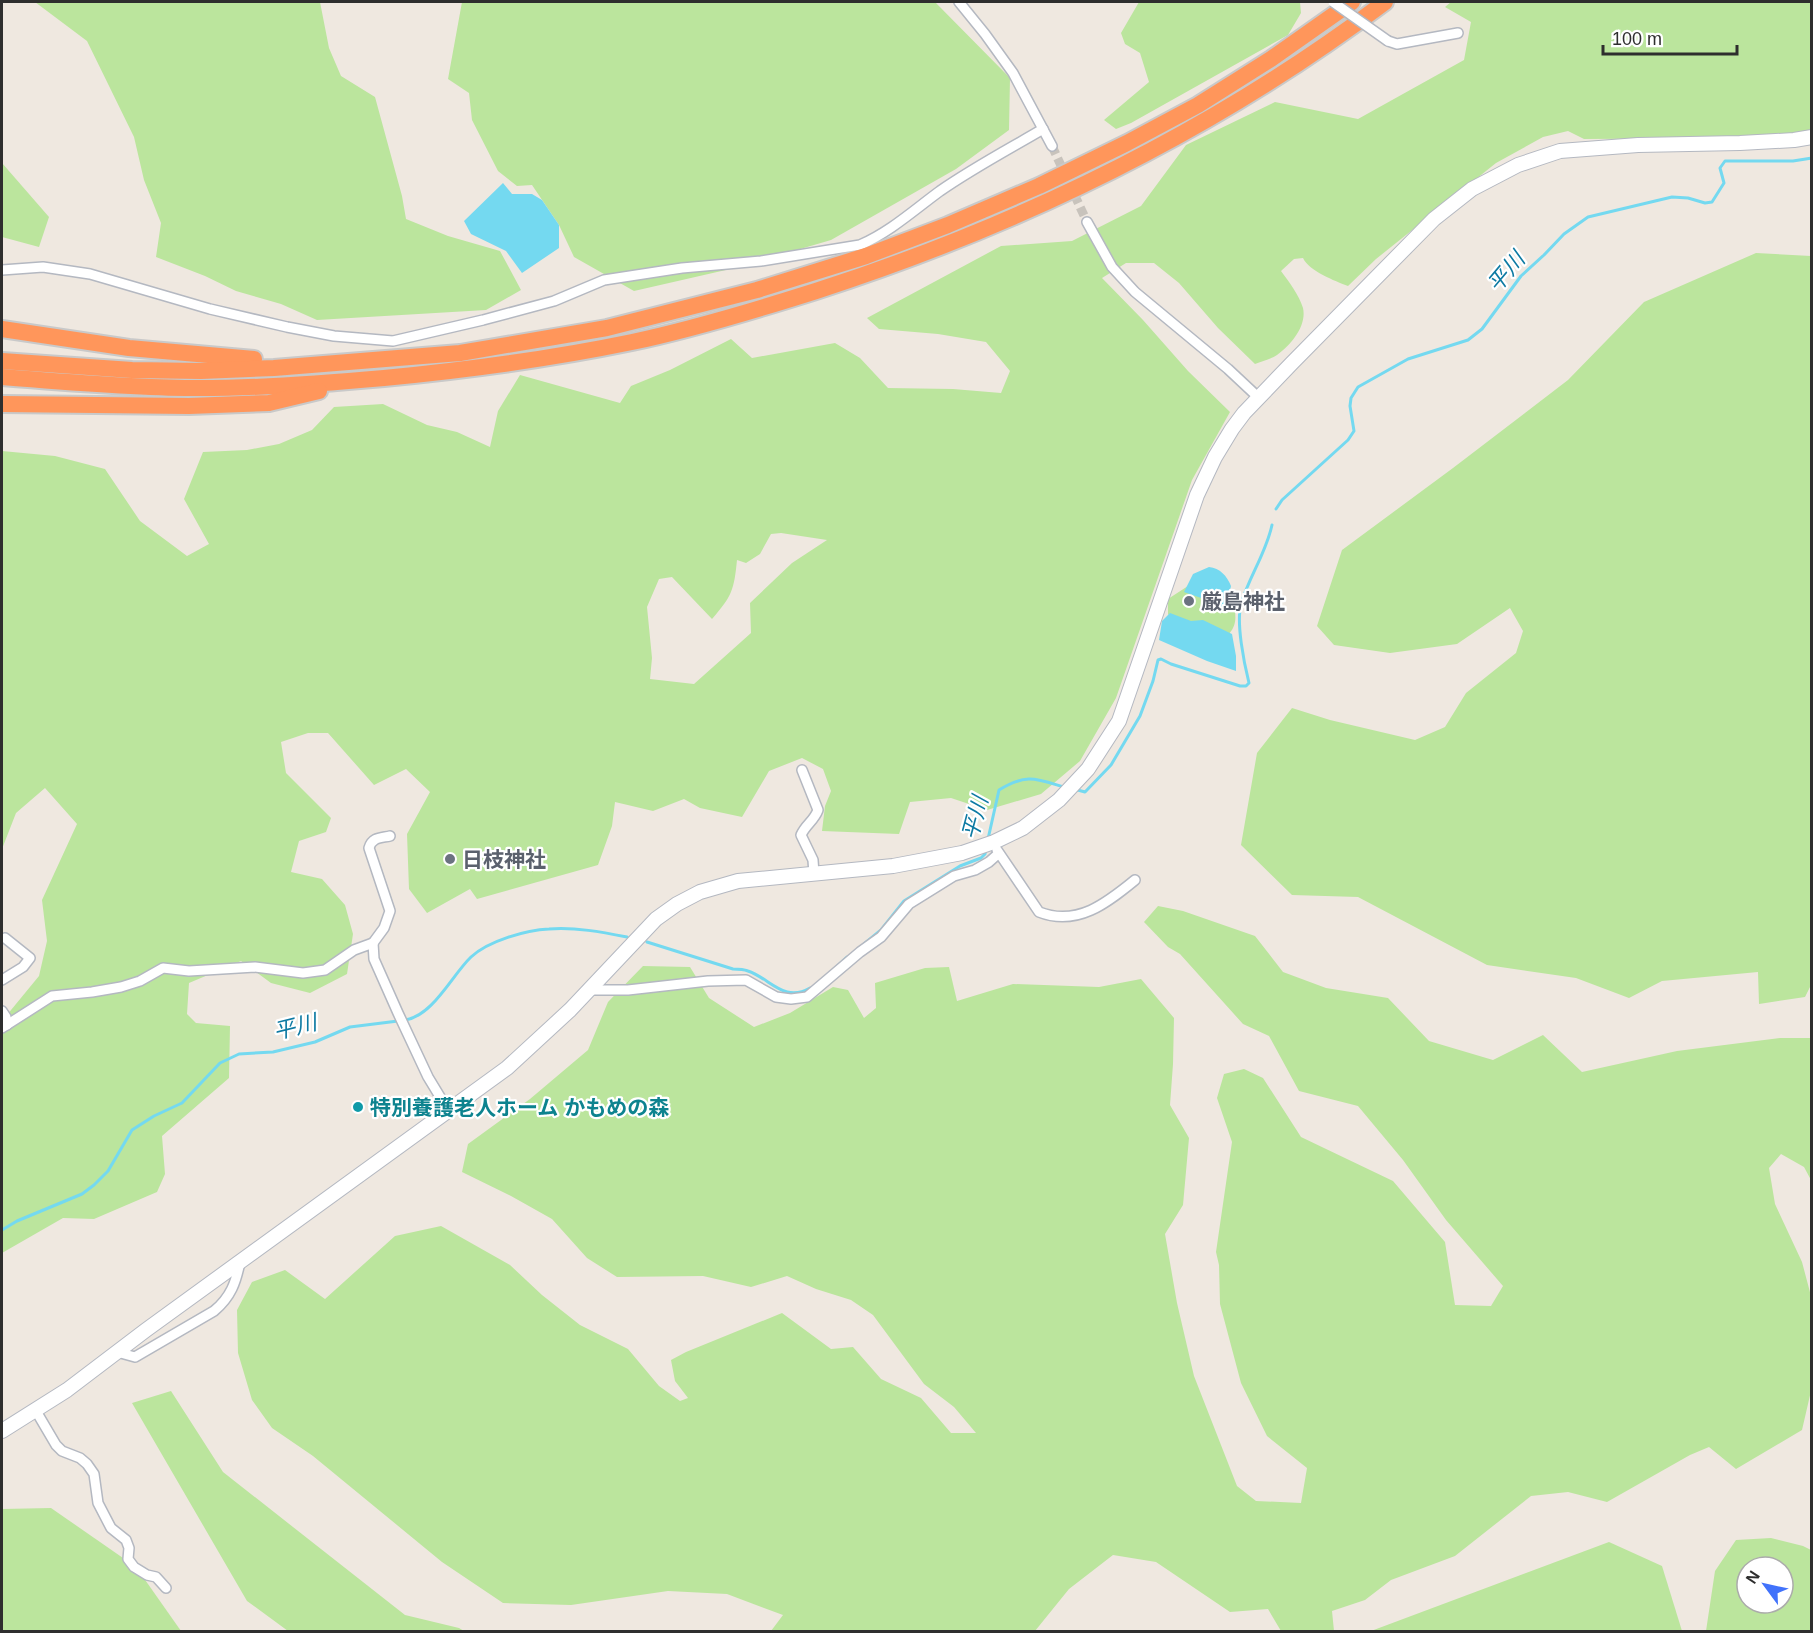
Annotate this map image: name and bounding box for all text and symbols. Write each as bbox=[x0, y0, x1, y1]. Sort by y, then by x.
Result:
scale bar bbox=[1603, 18, 1736, 56]
text: 100 m bbox=[1612, 29, 1662, 49]
water label: 平川 bbox=[1482, 246, 1531, 297]
place label: 厳島神社 bbox=[1201, 590, 1285, 613]
marker: 厳島神社 bbox=[1182, 594, 1196, 608]
water label: 平川 bbox=[957, 792, 993, 842]
place label: 日枝神社 bbox=[462, 848, 546, 871]
marker: 日枝神社 bbox=[443, 852, 457, 866]
water label: 平川 bbox=[271, 1009, 321, 1044]
place label: 特別養護老人ホーム かもめの森 bbox=[370, 1096, 669, 1119]
marker: 特別養護老人ホーム かもめの森 bbox=[351, 1100, 365, 1114]
north arrow bbox=[1735, 1555, 1795, 1615]
text: N bbox=[1743, 1568, 1763, 1587]

